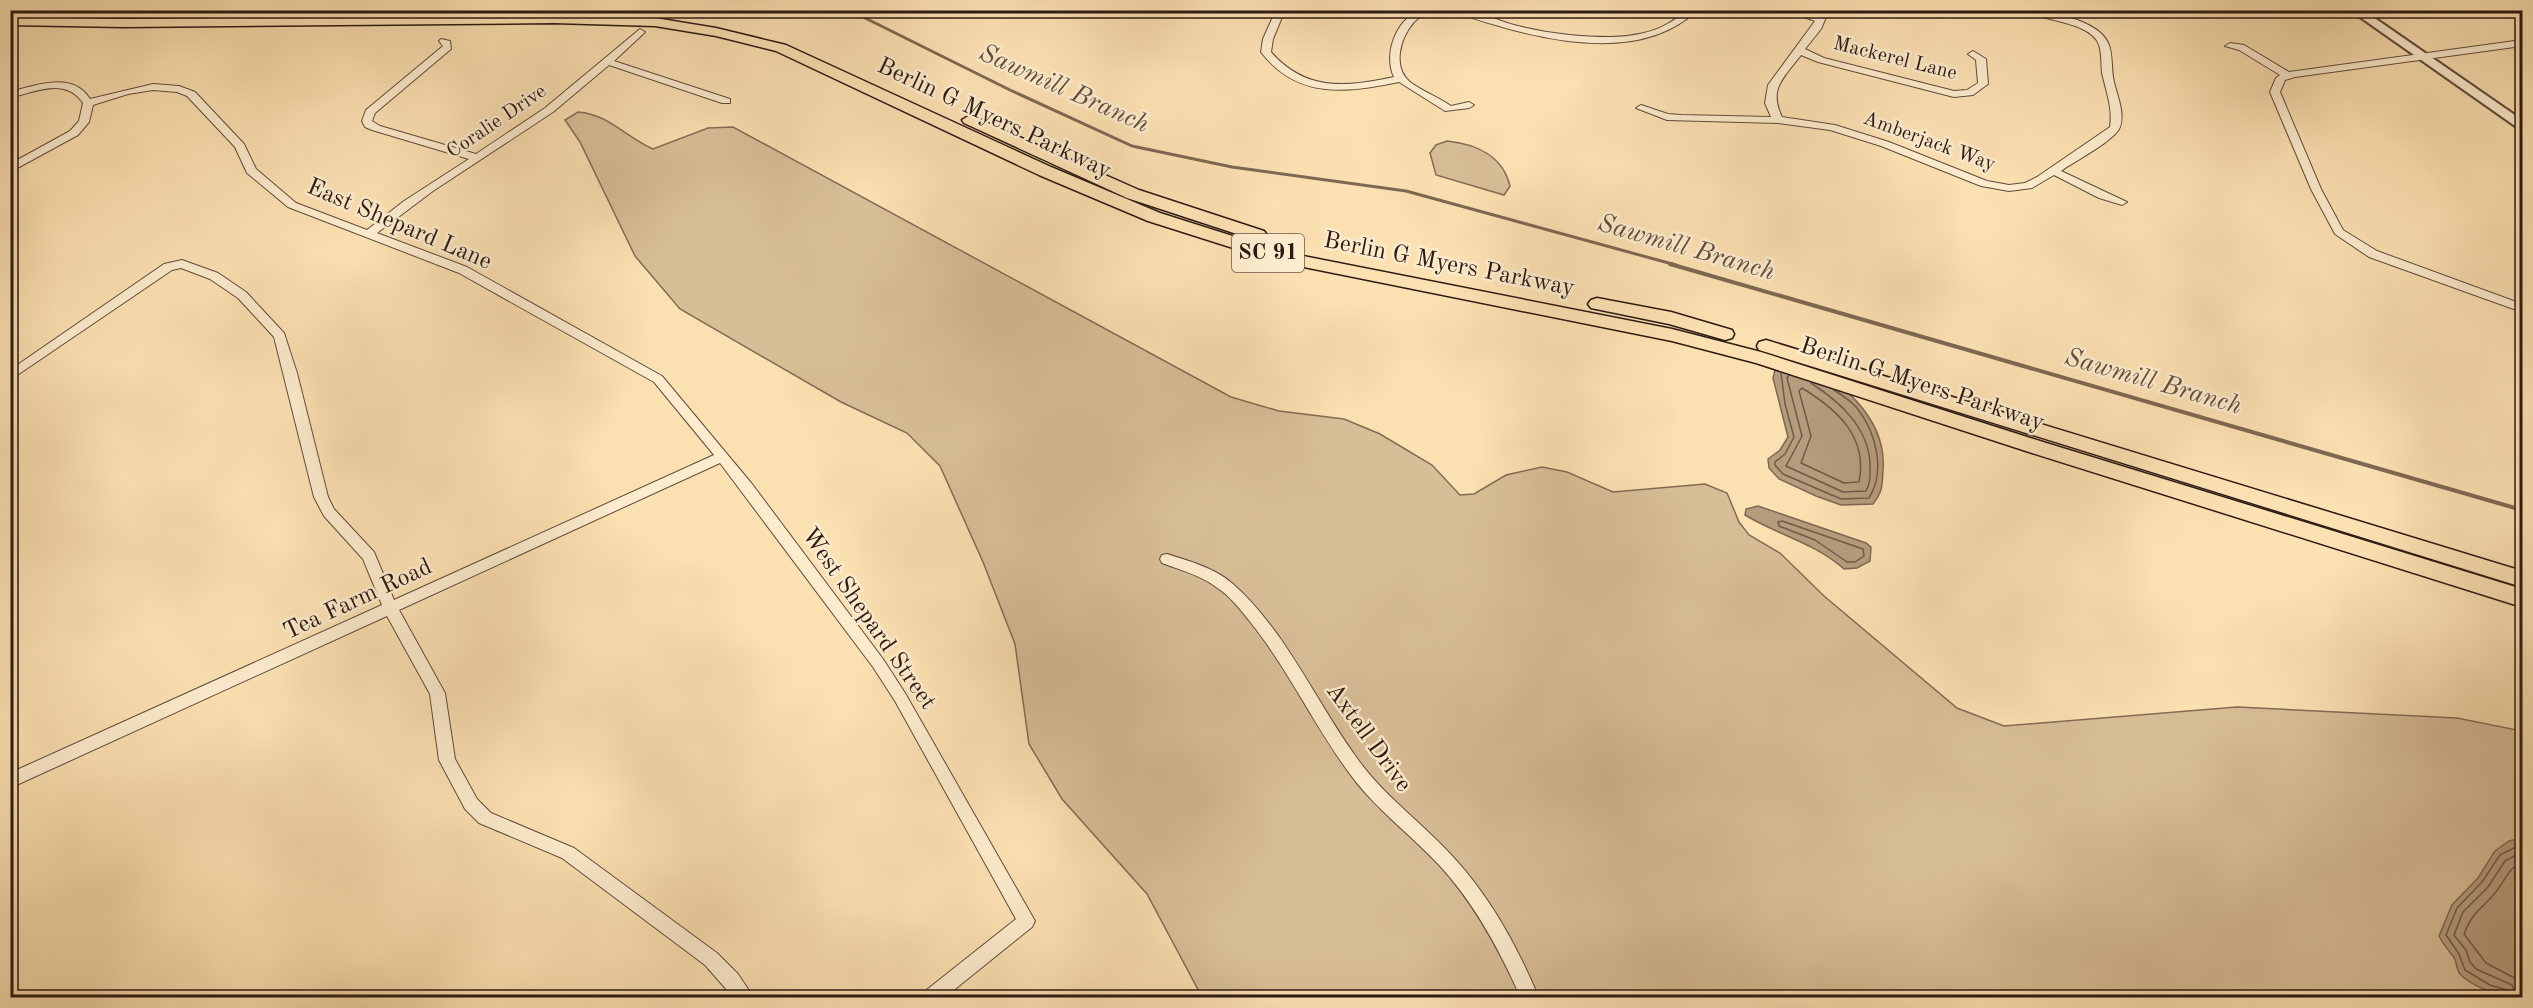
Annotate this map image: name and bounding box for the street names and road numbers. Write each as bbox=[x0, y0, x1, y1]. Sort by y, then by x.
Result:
street label: Mackerel Lane bbox=[1831, 34, 1959, 84]
street label: Berlin G Myers Parkway bbox=[873, 54, 1115, 184]
street label: Coralie Drive bbox=[444, 82, 550, 162]
street label: Amberjack Way bbox=[1860, 109, 1998, 175]
street label: East Shepard Lane bbox=[303, 175, 495, 275]
street label: Berlin G Myers Parkway bbox=[1321, 229, 1577, 301]
road number: SC 91 bbox=[1232, 234, 1304, 272]
street label: Berlin G Myers Parkway bbox=[1797, 334, 2047, 436]
street label: West Shepard Street bbox=[796, 524, 940, 714]
street label: Tea Farm Road bbox=[280, 555, 436, 645]
street label: Axtell Drive bbox=[1321, 679, 1415, 797]

